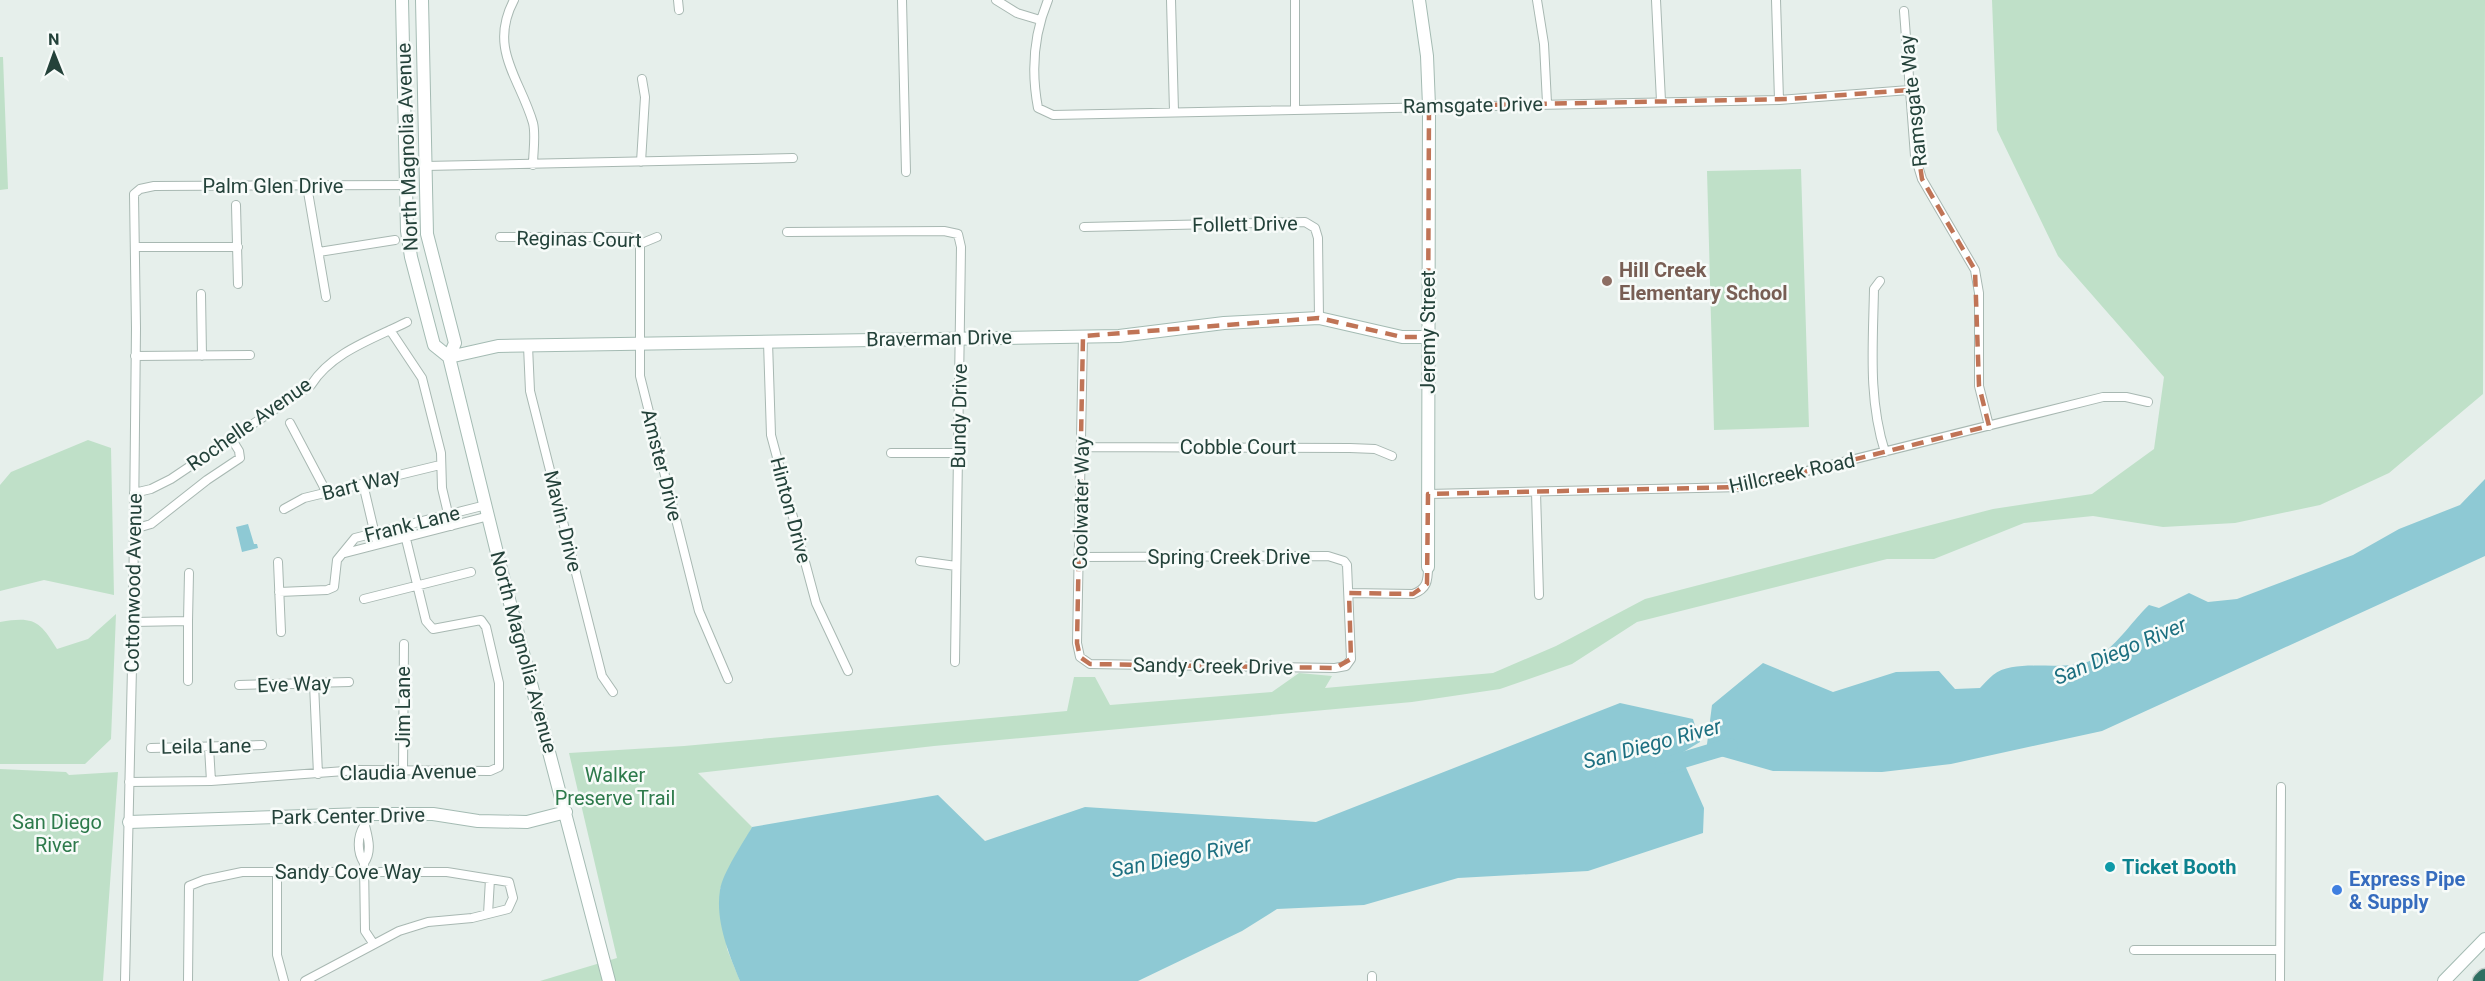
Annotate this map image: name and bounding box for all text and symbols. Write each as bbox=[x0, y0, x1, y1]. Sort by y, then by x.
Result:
north arrow bbox=[24, 24, 84, 84]
text: N bbox=[48, 30, 60, 49]
street label: Ramsgate Way bbox=[1894, 33, 1932, 168]
street label: North Magnolia Avenue bbox=[391, 42, 423, 252]
street label: Ramsgate Drive bbox=[1403, 92, 1543, 118]
street label: Palm Glen Drive bbox=[203, 174, 343, 198]
street label: Follett Drive bbox=[1192, 211, 1298, 237]
street label: Reginas Court bbox=[516, 226, 642, 252]
place label: Hill Creek Elementary School bbox=[1619, 258, 1788, 305]
street label: Jeremy Street bbox=[1416, 270, 1440, 394]
marker: Hill Creek Elementary School bbox=[1600, 274, 1614, 288]
street label: Braverman Drive bbox=[866, 325, 1012, 351]
street label: Bundy Drive bbox=[946, 363, 972, 469]
street label: Rochelle Avenue bbox=[182, 372, 316, 476]
street label: Amster Drive bbox=[636, 406, 688, 524]
street label: Cobble Court bbox=[1180, 435, 1296, 459]
street label: Coolwater Way bbox=[1068, 436, 1094, 570]
street label: Hillcreek Road bbox=[1727, 448, 1857, 498]
street label: Hinton Drive bbox=[765, 454, 817, 566]
street label: Bart Way bbox=[319, 463, 403, 505]
street label: Mavin Drive bbox=[539, 468, 587, 574]
street label: Cottonwood Avenue bbox=[119, 493, 147, 673]
street label: Frank Lane bbox=[362, 501, 462, 547]
street label: Spring Creek Drive bbox=[1148, 545, 1310, 569]
street label: North Magnolia Avenue bbox=[485, 548, 563, 756]
water label: San Diego River bbox=[2050, 612, 2191, 690]
street label: Sandy Creek Drive bbox=[1133, 653, 1293, 679]
street label: Jim Lane bbox=[391, 666, 415, 748]
street label: Eve Way bbox=[257, 671, 332, 697]
water label: San Diego River bbox=[1580, 714, 1725, 774]
street label: Leila Lane bbox=[161, 733, 251, 759]
street label: Claudia Avenue bbox=[339, 759, 477, 785]
park label: Walker Preserve Trail bbox=[555, 763, 675, 810]
street label: Park Center Drive bbox=[271, 803, 425, 829]
park label: San Diego River bbox=[12, 810, 102, 857]
water label: San Diego River bbox=[1109, 831, 1254, 882]
place label: Ticket Booth bbox=[2122, 855, 2236, 879]
street label: Sandy Cove Way bbox=[275, 860, 422, 884]
marker: Ticket Booth bbox=[2103, 860, 2117, 874]
place label: Express Pipe & Supply bbox=[2349, 867, 2466, 914]
marker: Express Pipe & Supply bbox=[2330, 883, 2344, 897]

